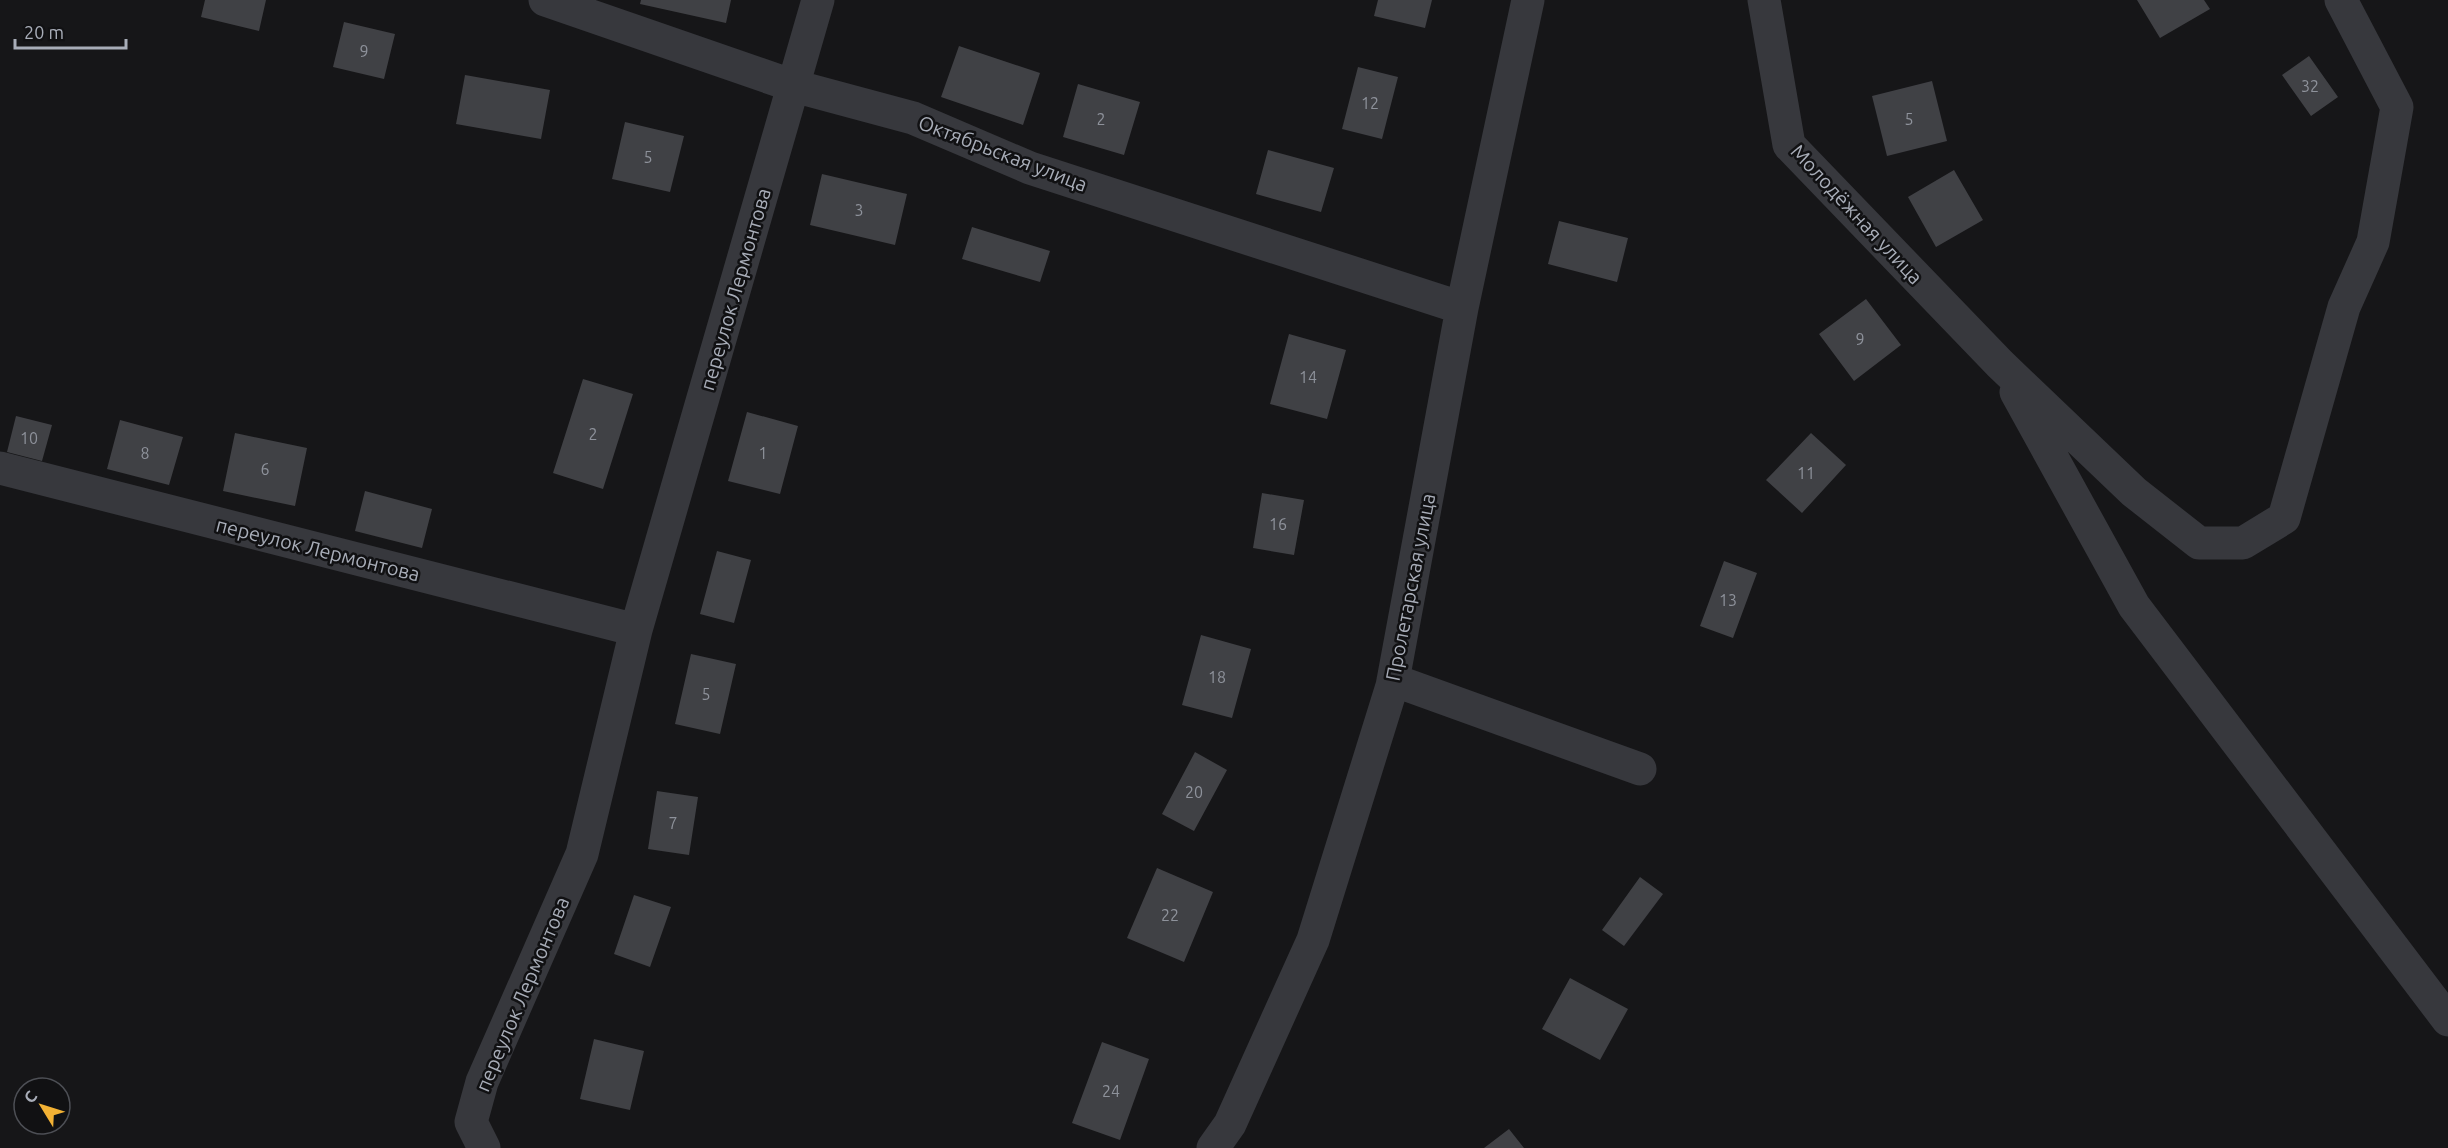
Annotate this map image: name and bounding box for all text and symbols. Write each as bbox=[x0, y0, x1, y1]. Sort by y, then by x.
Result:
scale bar bbox=[15, 12, 126, 50]
text: 20 m bbox=[24, 22, 64, 42]
house number: 9 bbox=[359, 42, 369, 60]
house number: 32 bbox=[2301, 77, 2319, 95]
house number: 12 bbox=[1361, 94, 1379, 112]
street label: Октябрьская улица bbox=[915, 110, 1091, 196]
house number: 2 bbox=[1096, 110, 1106, 128]
house number: 5 bbox=[1904, 110, 1914, 128]
street label: Молодёжная улица bbox=[1786, 140, 1928, 288]
house number: 5 bbox=[643, 148, 653, 166]
street label: переулок Лермонтова bbox=[695, 185, 775, 393]
house number: 3 bbox=[854, 201, 864, 219]
house number: 9 bbox=[1855, 330, 1865, 348]
house number: 14 bbox=[1299, 368, 1317, 386]
house number: 2 bbox=[588, 425, 598, 443]
house number: 10 bbox=[20, 429, 38, 447]
house number: 8 bbox=[140, 444, 150, 462]
house number: 1 bbox=[758, 444, 768, 462]
house number: 6 bbox=[260, 460, 270, 478]
house number: 11 bbox=[1797, 464, 1815, 482]
street label: Пролетарская улица bbox=[1381, 491, 1439, 683]
street label: переулок Лермонтова bbox=[214, 513, 422, 585]
house number: 16 bbox=[1269, 515, 1287, 533]
house number: 13 bbox=[1719, 591, 1737, 609]
house number: 18 bbox=[1208, 668, 1226, 686]
house number: 5 bbox=[701, 685, 711, 703]
house number: 20 bbox=[1185, 783, 1203, 801]
house number: 7 bbox=[668, 814, 678, 832]
street label: переулок Лермонтова bbox=[471, 893, 573, 1095]
house number: 22 bbox=[1161, 906, 1179, 924]
north arrow bbox=[12, 1076, 72, 1136]
house number: 24 bbox=[1102, 1082, 1120, 1100]
text: С bbox=[20, 1087, 40, 1106]

